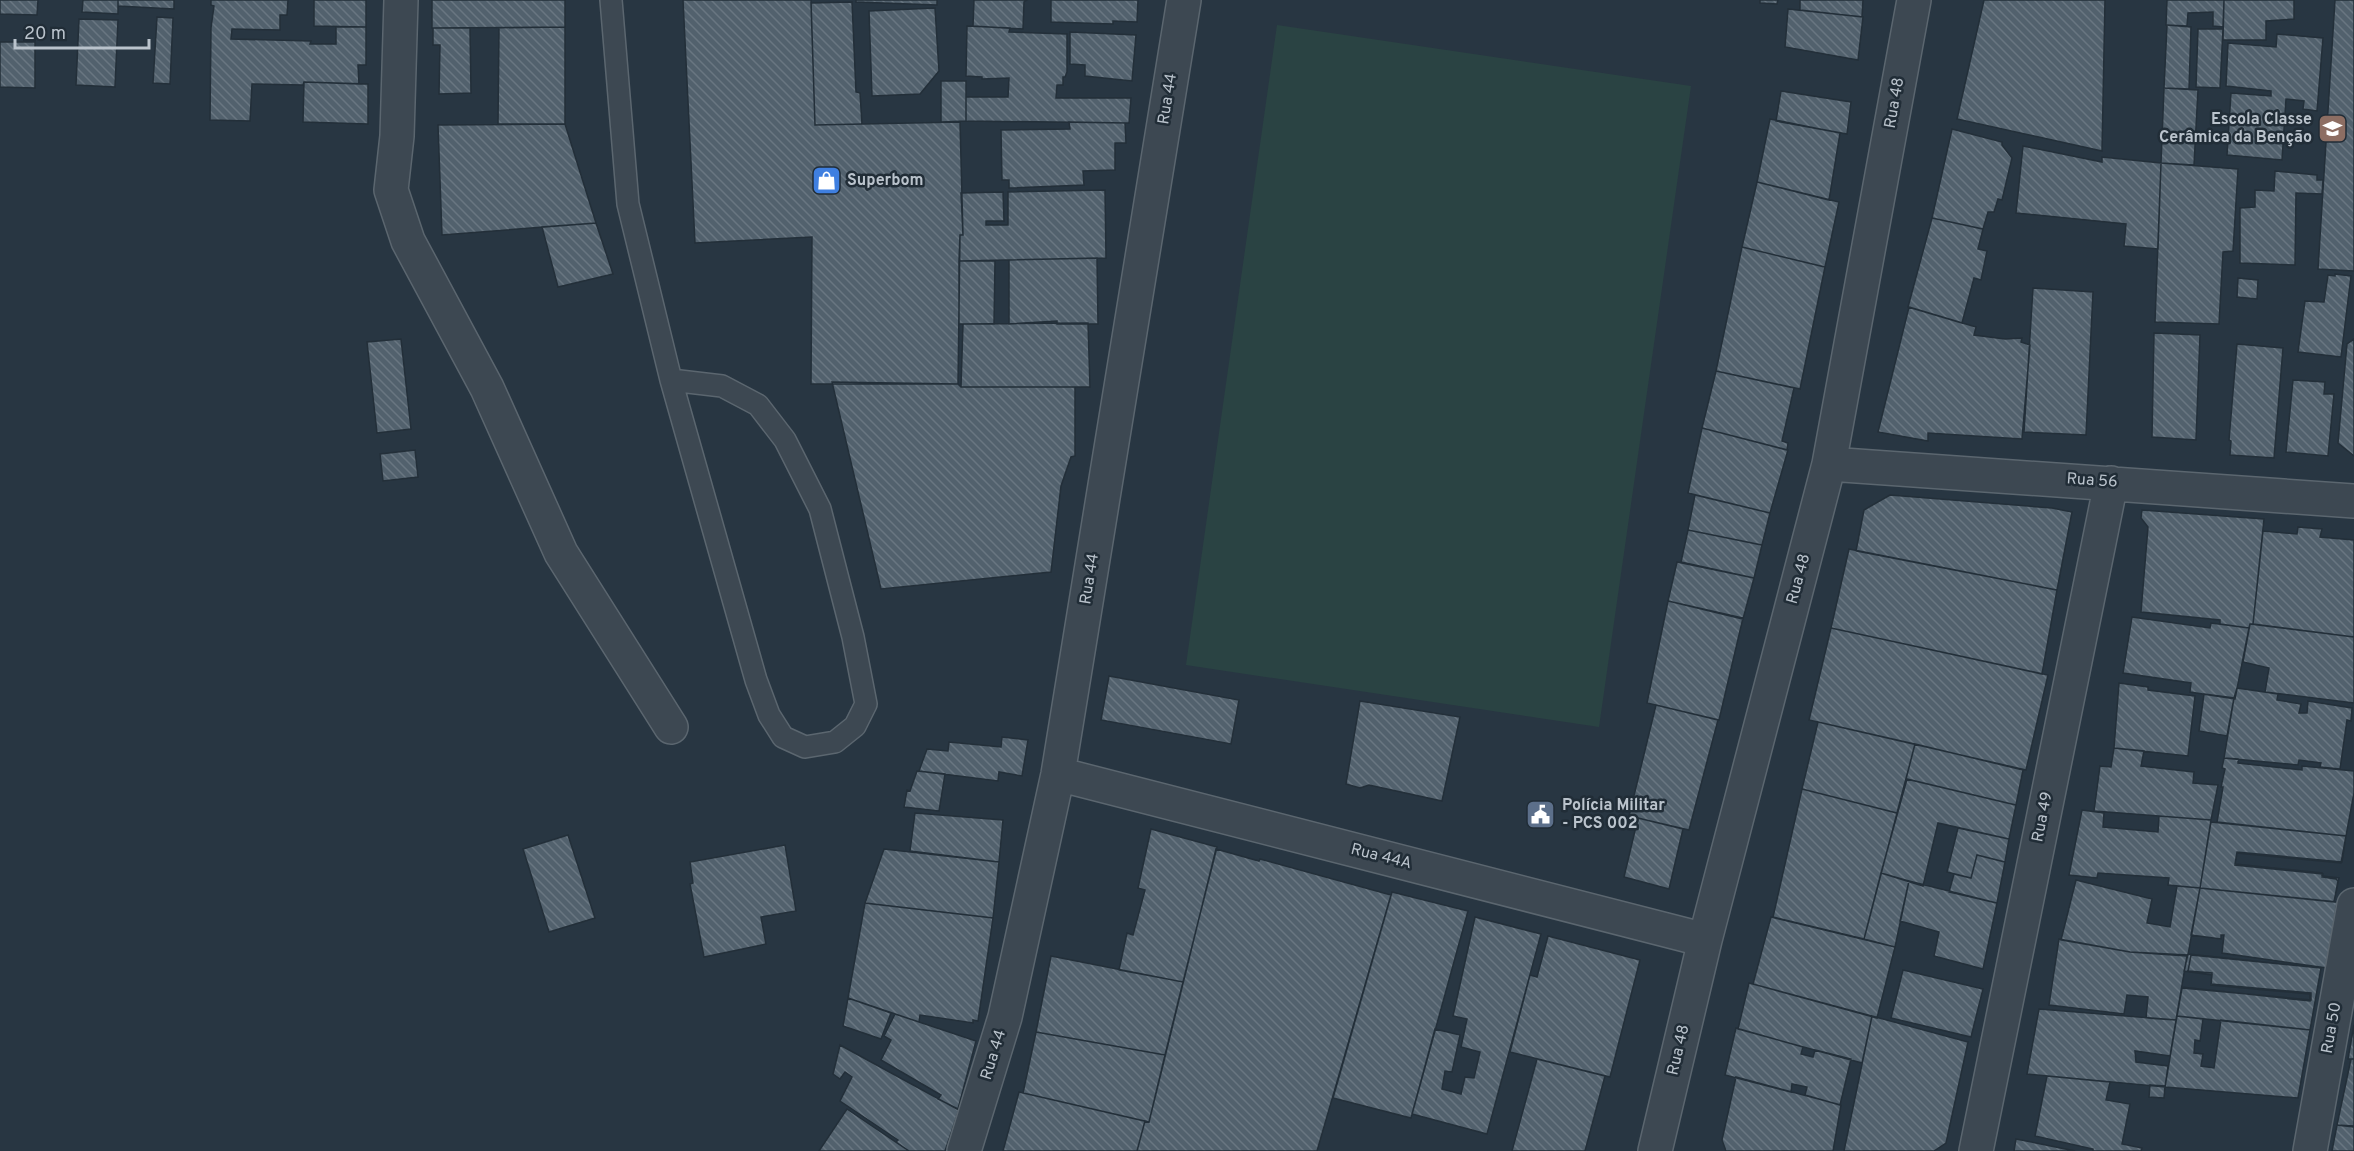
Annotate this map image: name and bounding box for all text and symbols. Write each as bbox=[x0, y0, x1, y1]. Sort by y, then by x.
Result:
scale bar bbox=[15, 12, 148, 50]
text: 20 m bbox=[24, 23, 66, 46]
street label: Rua 44 bbox=[1154, 72, 1182, 126]
street label: Rua 48 bbox=[1881, 76, 1909, 130]
place label: Escola Classe Cerâmica da Benção bbox=[2159, 110, 2312, 148]
school or university icon: Escola Classe Cerâmica da Benção bbox=[2317, 113, 2349, 145]
shop icon: Superbom bbox=[810, 165, 842, 197]
place label: Superbom bbox=[847, 171, 923, 191]
street label: Rua 56 bbox=[2066, 469, 2118, 493]
street label: Rua 44 bbox=[1076, 552, 1104, 606]
street label: Rua 48 bbox=[1783, 552, 1815, 606]
street label: Rua 49 bbox=[2028, 790, 2058, 844]
place label: Polícia Militar - PCS 002 bbox=[1562, 796, 1665, 834]
public building icon: Polícia Militar - PCS 002 bbox=[1525, 799, 1557, 831]
street label: Rua 44A bbox=[1348, 840, 1414, 874]
street label: Rua 50 bbox=[2318, 1001, 2346, 1055]
street label: Rua 48 bbox=[1663, 1023, 1695, 1077]
street label: Rua 44 bbox=[977, 1027, 1011, 1083]

